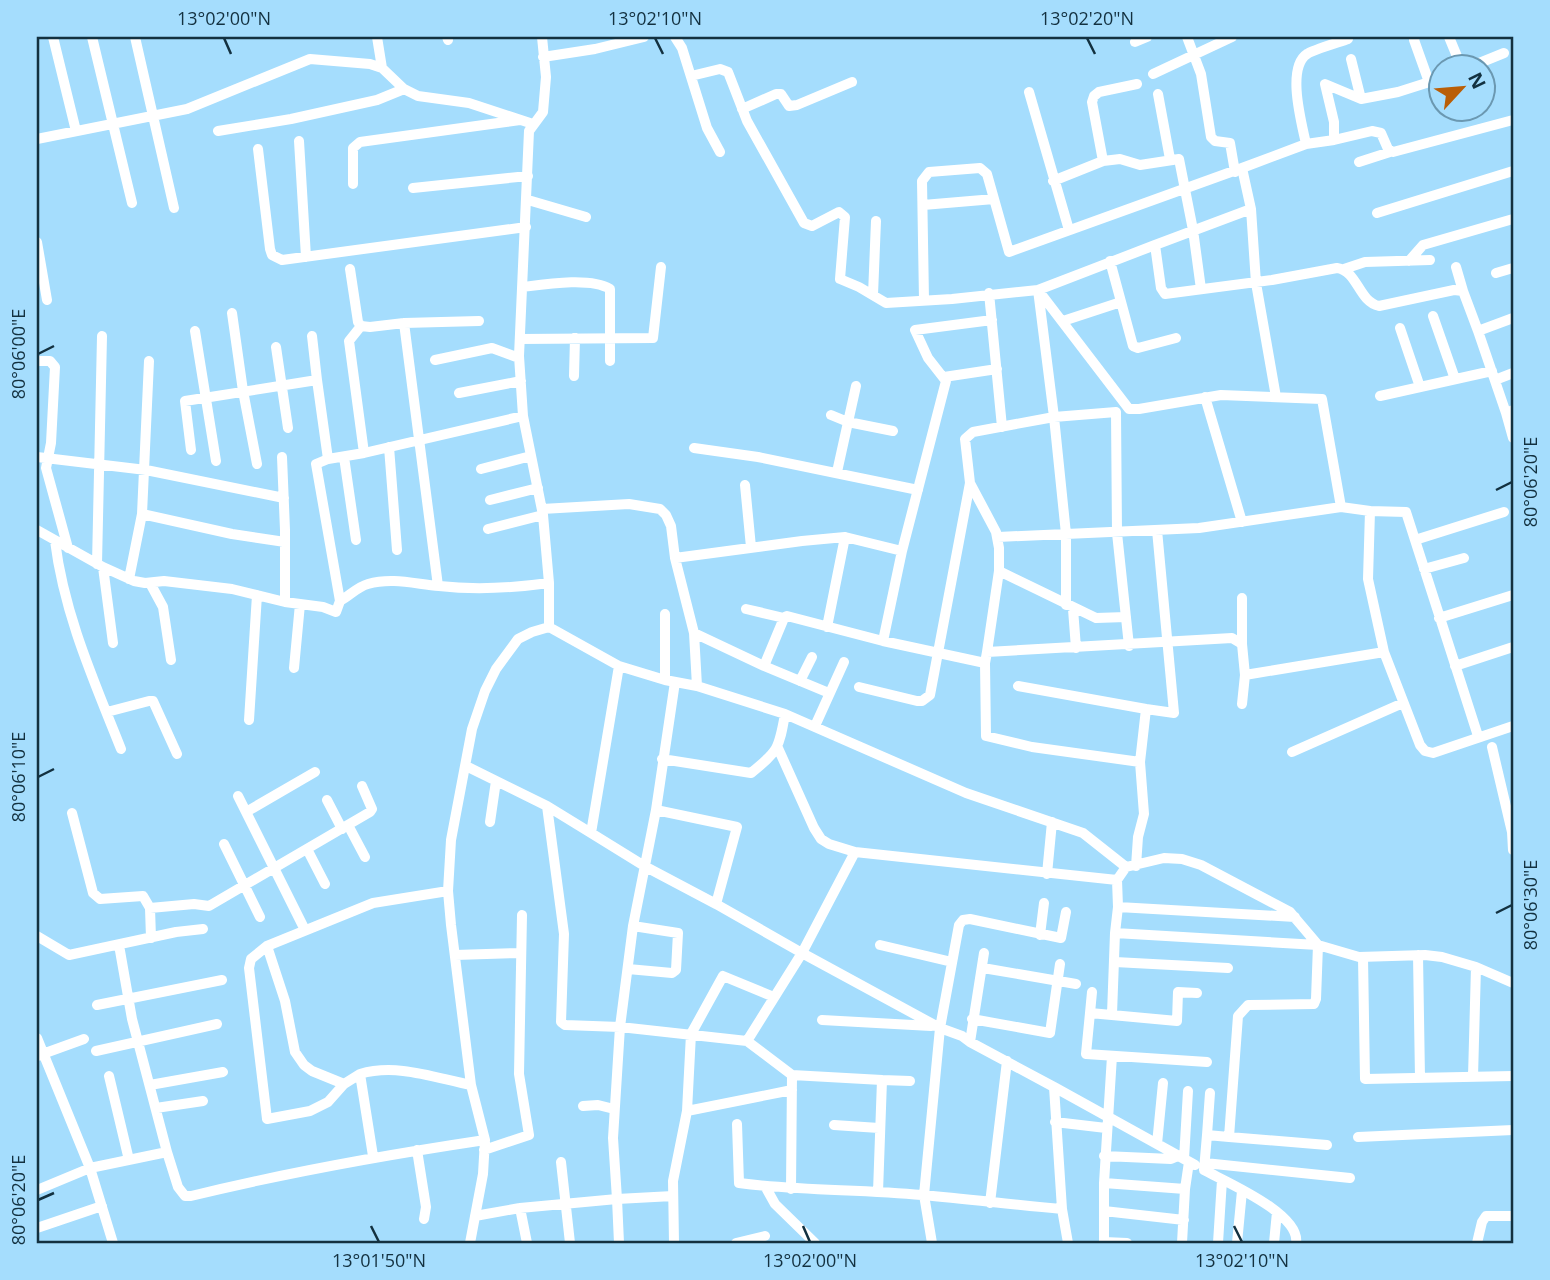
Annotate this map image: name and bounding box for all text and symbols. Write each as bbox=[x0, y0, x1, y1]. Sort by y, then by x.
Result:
text: 13°02'00"N bbox=[177, 6, 271, 30]
text: 13°02'10"N bbox=[608, 6, 702, 30]
text: 13°02'20"N bbox=[1040, 6, 1134, 30]
north arrow bbox=[1428, 52, 1498, 122]
text: N bbox=[1462, 68, 1492, 93]
text: 80°06'00"E bbox=[6, 309, 30, 399]
text: 80°06'20"E bbox=[1518, 437, 1542, 527]
text: 80°06'10"E bbox=[6, 732, 30, 822]
text: 80°06'30"E bbox=[1518, 860, 1542, 950]
text: 80°06'20"E bbox=[6, 1155, 30, 1245]
text: 13°01'50"N bbox=[332, 1248, 426, 1272]
text: 13°02'00"N bbox=[763, 1248, 857, 1272]
text: 13°02'10"N bbox=[1195, 1248, 1289, 1272]

